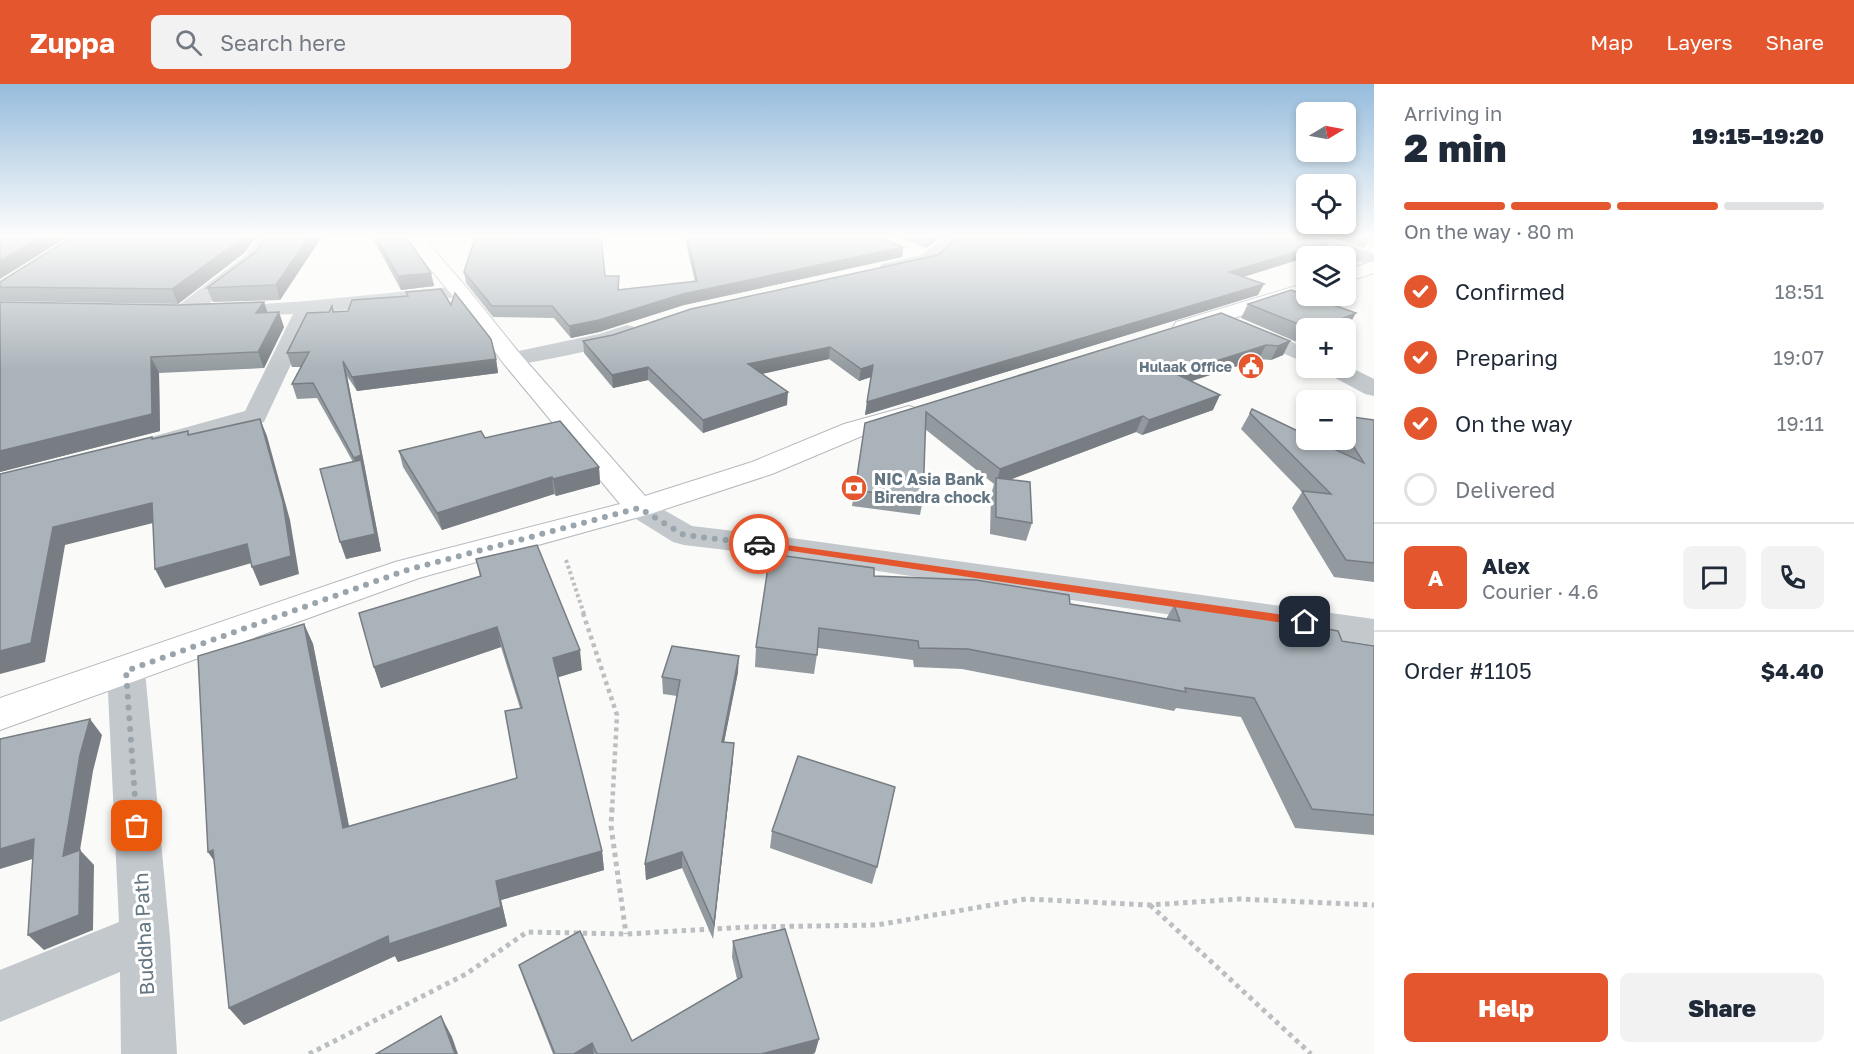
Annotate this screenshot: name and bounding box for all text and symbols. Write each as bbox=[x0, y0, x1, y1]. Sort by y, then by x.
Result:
search box bbox=[151, 15, 571, 69]
text: Zuppa bbox=[30, 26, 115, 59]
icon: search bbox=[172, 26, 205, 59]
text: Search here bbox=[220, 29, 346, 56]
text: Map bbox=[1590, 29, 1633, 55]
text: Layers bbox=[1666, 29, 1733, 55]
text: Share bbox=[1766, 29, 1824, 55]
text: Arriving in bbox=[1404, 101, 1502, 125]
north arrow bbox=[1296, 102, 1356, 162]
map controls bbox=[1296, 102, 1356, 450]
text: 19:15–19:20 bbox=[1692, 122, 1824, 149]
text: 2 min bbox=[1404, 124, 1507, 171]
button: locate bbox=[1296, 174, 1356, 234]
text: On the way · 80 m bbox=[1404, 219, 1574, 243]
button: layers bbox=[1296, 246, 1356, 306]
icon: check bbox=[1404, 275, 1437, 308]
text: Confirmed bbox=[1455, 278, 1565, 305]
text: 18:51 bbox=[1775, 279, 1824, 303]
button: + bbox=[1296, 318, 1356, 378]
icon: check bbox=[1404, 341, 1437, 374]
text: Preparing bbox=[1455, 344, 1558, 371]
text: 19:07 bbox=[1773, 345, 1824, 369]
public building icon: Hulaak Office bbox=[1236, 351, 1266, 381]
place label: Hulaak Office bbox=[1139, 358, 1232, 375]
button: − bbox=[1296, 390, 1356, 450]
icon: check bbox=[1404, 407, 1437, 440]
text: On the way bbox=[1455, 410, 1573, 437]
text: 19:11 bbox=[1777, 411, 1824, 435]
place label: NIC Asia Bank Birendra chock bbox=[874, 469, 992, 507]
bank icon: NIC Asia Bank Birendra chock bbox=[839, 473, 869, 503]
text: Delivered bbox=[1455, 476, 1555, 503]
courier bbox=[729, 514, 789, 574]
icon: car bbox=[743, 528, 776, 561]
button: chat bbox=[1683, 546, 1746, 609]
button: phone bbox=[1761, 546, 1824, 609]
text: Alex bbox=[1482, 552, 1530, 579]
text: A bbox=[1428, 564, 1443, 591]
text: Courier · 4.6 bbox=[1482, 579, 1599, 603]
pin bbox=[1279, 596, 1330, 647]
icon: home bbox=[1288, 605, 1321, 638]
text: Order #1105 bbox=[1404, 657, 1532, 684]
text: $4.40 bbox=[1760, 657, 1824, 684]
pin bbox=[111, 800, 162, 851]
icon: bag bbox=[120, 809, 153, 842]
street label: Buddha Path bbox=[128, 872, 158, 996]
button: Help bbox=[1404, 973, 1608, 1042]
button: Share bbox=[1620, 973, 1824, 1042]

